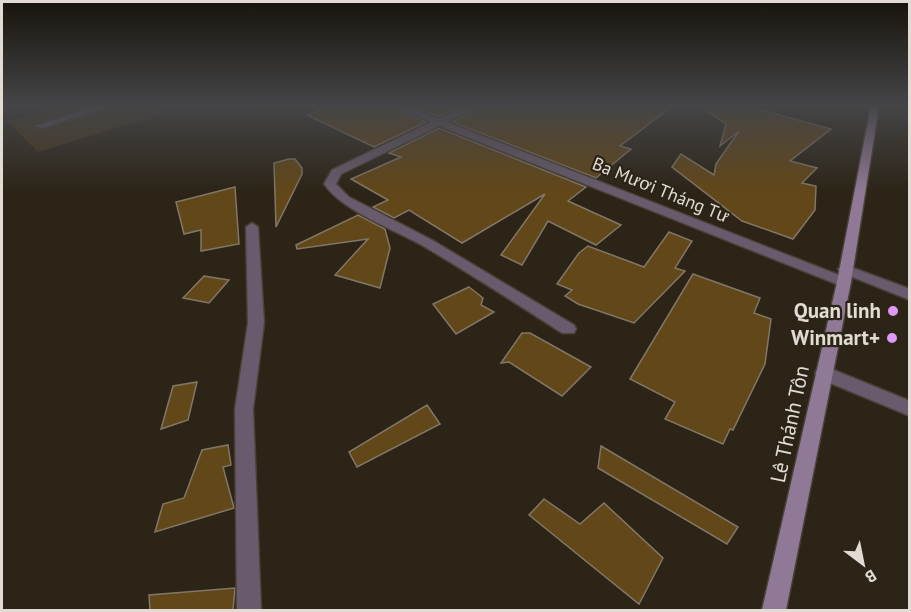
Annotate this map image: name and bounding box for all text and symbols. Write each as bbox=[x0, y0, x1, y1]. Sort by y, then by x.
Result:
street label: Ba Mươi Tháng Tư bbox=[589, 152, 733, 228]
place label: Quan linh bbox=[794, 297, 881, 324]
marker: Quan linh bbox=[886, 304, 900, 318]
place label: Winmart+ bbox=[791, 324, 880, 351]
marker: Winmart+ bbox=[885, 331, 899, 345]
street label: Lê Thánh Tôn bbox=[764, 363, 815, 485]
north arrow bbox=[833, 534, 893, 594]
text: B bbox=[862, 566, 880, 588]

